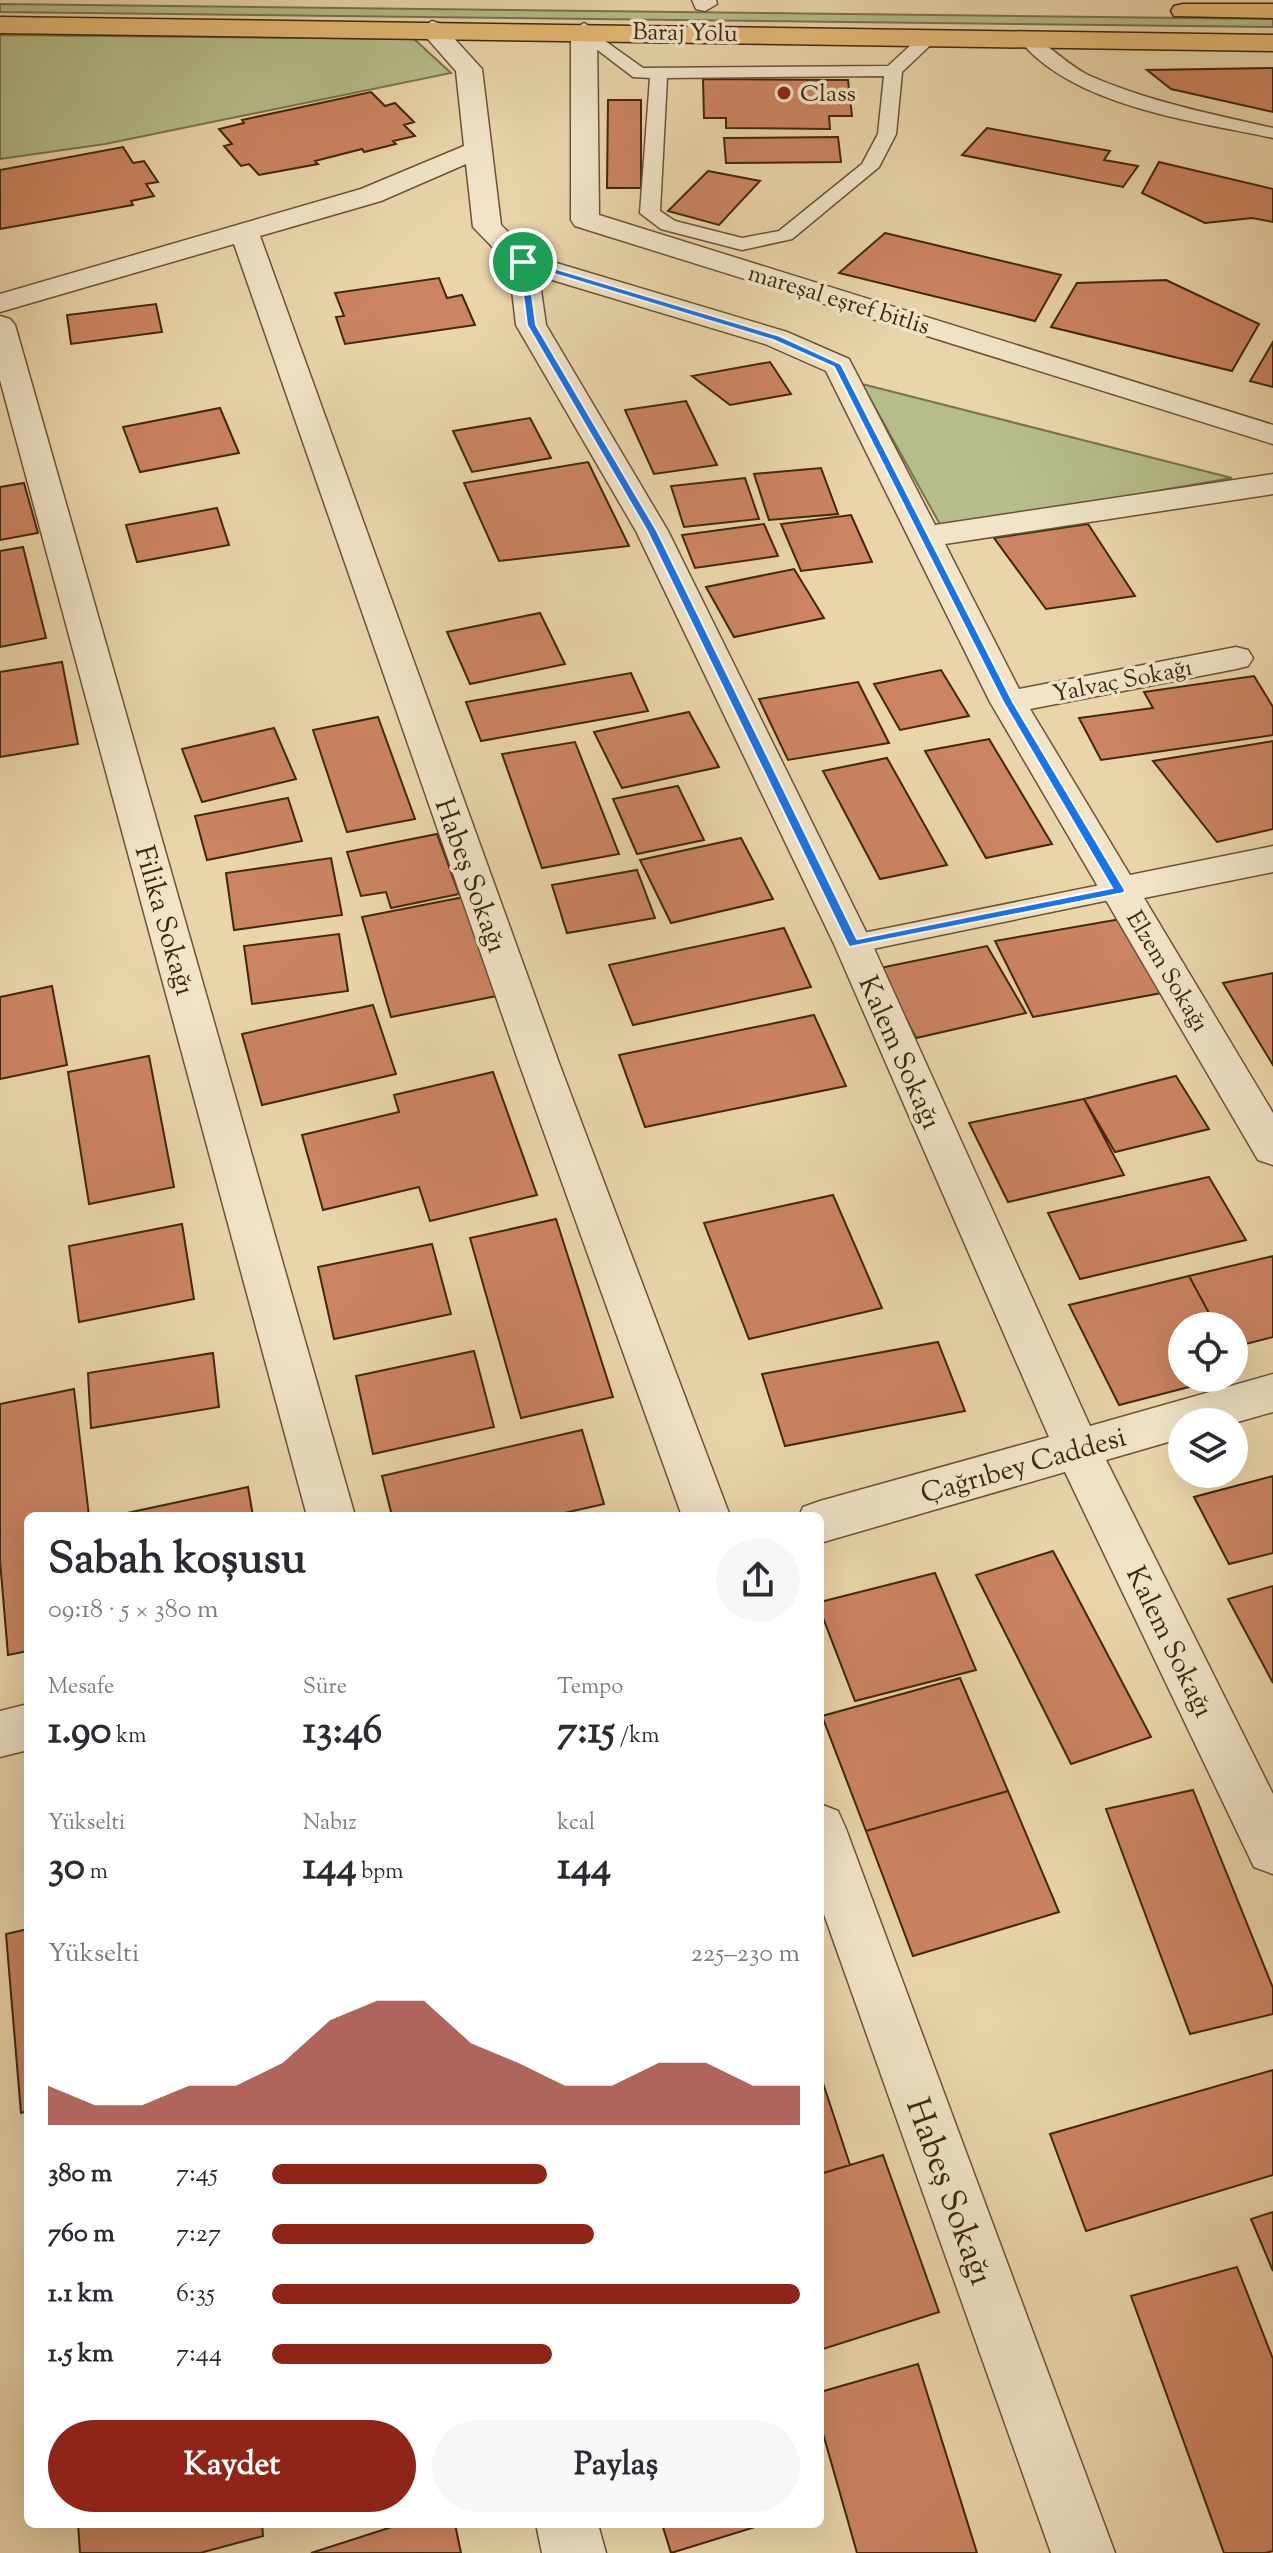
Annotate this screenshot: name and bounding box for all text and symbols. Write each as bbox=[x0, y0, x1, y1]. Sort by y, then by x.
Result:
street label: Baraj Yolu bbox=[632, 16, 738, 52]
place label: Class bbox=[800, 78, 856, 112]
marker: Class bbox=[775, 84, 793, 102]
pin bbox=[489, 228, 557, 296]
icon: arrive bbox=[501, 240, 545, 284]
street label: mareşal eşref bitlis bbox=[743, 257, 933, 345]
street label: Yalvaç Sokağı bbox=[1050, 652, 1195, 712]
street label: Habeş Sokağı bbox=[423, 793, 516, 959]
street label: Filika Sokağı bbox=[123, 841, 204, 1000]
street label: Elzem Sokağı bbox=[1117, 905, 1216, 1039]
street label: Kalem Sokağı bbox=[847, 970, 950, 1136]
map controls bbox=[1168, 1312, 1248, 1488]
button: locate bbox=[1168, 1312, 1248, 1392]
button: layers bbox=[1168, 1408, 1248, 1488]
street label: Çağrıbey Caddesi bbox=[916, 1418, 1131, 1515]
text: Sabah koşusu bbox=[48, 1530, 306, 1593]
button: share bbox=[716, 1538, 800, 1622]
street label: Kalem Sokağı bbox=[1114, 1560, 1222, 1725]
text: 09:18 · 5 × 380 m bbox=[48, 1592, 219, 1629]
text: Mesafe bbox=[48, 1672, 114, 1704]
text: Süre bbox=[303, 1672, 347, 1704]
text: Tempo bbox=[557, 1672, 623, 1704]
text: 1.90 bbox=[48, 1704, 111, 1761]
text: 13:46 bbox=[303, 1704, 383, 1761]
text: 7:15 bbox=[557, 1704, 615, 1761]
text: km bbox=[111, 1721, 146, 1753]
text: /km bbox=[615, 1721, 660, 1753]
text: Yükselti bbox=[48, 1808, 125, 1840]
text: Nabız bbox=[303, 1808, 357, 1840]
text: kcal bbox=[557, 1808, 595, 1840]
text: 30 bbox=[48, 1840, 85, 1897]
text: 144 bbox=[303, 1840, 357, 1897]
text: 144 bbox=[557, 1840, 611, 1897]
text: m bbox=[85, 1857, 108, 1889]
text: bpm bbox=[357, 1857, 403, 1889]
text: Yükselti bbox=[48, 1936, 139, 1973]
text: 225–230 m bbox=[691, 1936, 800, 1973]
street label: Habeş Sokağı bbox=[891, 2092, 1004, 2293]
text: 380 m bbox=[48, 2156, 112, 2193]
text: 7:45 bbox=[176, 2156, 218, 2193]
text: 760 m bbox=[48, 2216, 115, 2253]
text: 7:27 bbox=[176, 2216, 221, 2253]
text: 1.1 km bbox=[48, 2276, 113, 2313]
text: 6:35 bbox=[176, 2276, 215, 2313]
text: 1.5 km bbox=[48, 2336, 114, 2373]
text: 7:44 bbox=[176, 2336, 222, 2373]
button: Kaydet bbox=[48, 2420, 416, 2512]
button: Paylaş bbox=[432, 2420, 800, 2512]

